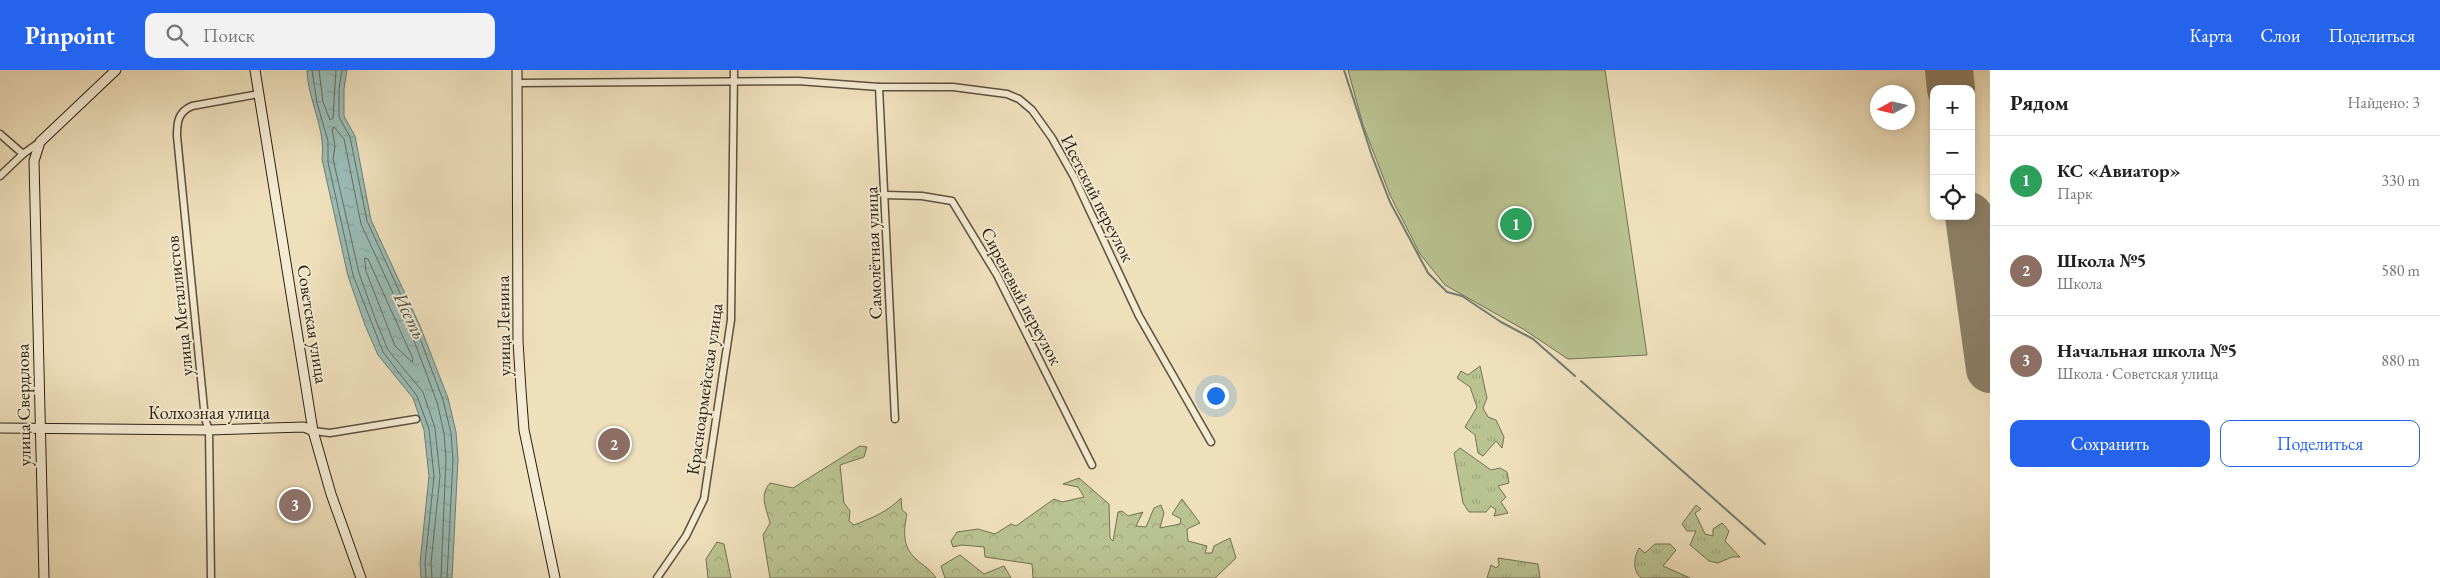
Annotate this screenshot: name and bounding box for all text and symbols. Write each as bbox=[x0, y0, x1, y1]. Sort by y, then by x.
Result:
search box bbox=[145, 13, 495, 58]
text: Pinpoint bbox=[25, 20, 115, 51]
icon: search bbox=[163, 21, 191, 49]
text: Поиск bbox=[203, 23, 255, 48]
text: Карта bbox=[2190, 24, 2233, 47]
text: Слои bbox=[2261, 24, 2300, 47]
text: Поделиться bbox=[2328, 24, 2415, 47]
north arrow bbox=[1870, 85, 1915, 130]
map controls bbox=[1930, 85, 1975, 220]
button: + bbox=[1930, 85, 1975, 130]
text: Рядом bbox=[2010, 89, 2069, 116]
text: Найдено: 3 bbox=[2348, 92, 2420, 113]
street label: Исетский переулок bbox=[1056, 130, 1140, 266]
button: − bbox=[1930, 130, 1975, 175]
text: КС «Авиатор» bbox=[2057, 158, 2180, 183]
text: 1 bbox=[2022, 170, 2030, 191]
text: 330 m bbox=[2381, 170, 2420, 191]
button: locate bbox=[1930, 175, 1975, 220]
text: Парк bbox=[2057, 183, 2093, 204]
street label: Самолётная улица bbox=[859, 185, 887, 320]
pin: 1 bbox=[1500, 205, 1532, 243]
street label: Сиреневый переулок bbox=[976, 223, 1068, 369]
street label: улица Металлистов bbox=[160, 234, 198, 377]
text: Школа №5 bbox=[2057, 248, 2147, 273]
text: 2 bbox=[2022, 260, 2030, 281]
text: 580 m bbox=[2381, 260, 2420, 281]
street label: Советская улица bbox=[292, 263, 334, 386]
text: Школа bbox=[2057, 273, 2102, 294]
street label: улица Ленина bbox=[491, 275, 515, 377]
water label: Исеть bbox=[388, 288, 432, 344]
street label: Красноармейская улица bbox=[681, 301, 728, 476]
text: Начальная школа №5 bbox=[2057, 338, 2237, 363]
street label: улица Свердлова bbox=[10, 343, 36, 466]
text: 3 bbox=[2022, 350, 2030, 371]
text: 880 m bbox=[2381, 350, 2420, 371]
text: Школа · Советская улица bbox=[2057, 363, 2219, 384]
your location bbox=[1203, 383, 1229, 409]
street label: Колхозная улица bbox=[148, 401, 271, 424]
button: Сохранить bbox=[2010, 420, 2210, 467]
button: Поделиться bbox=[2220, 420, 2420, 467]
pin: 2 bbox=[598, 425, 630, 463]
pin: 3 bbox=[279, 486, 311, 524]

